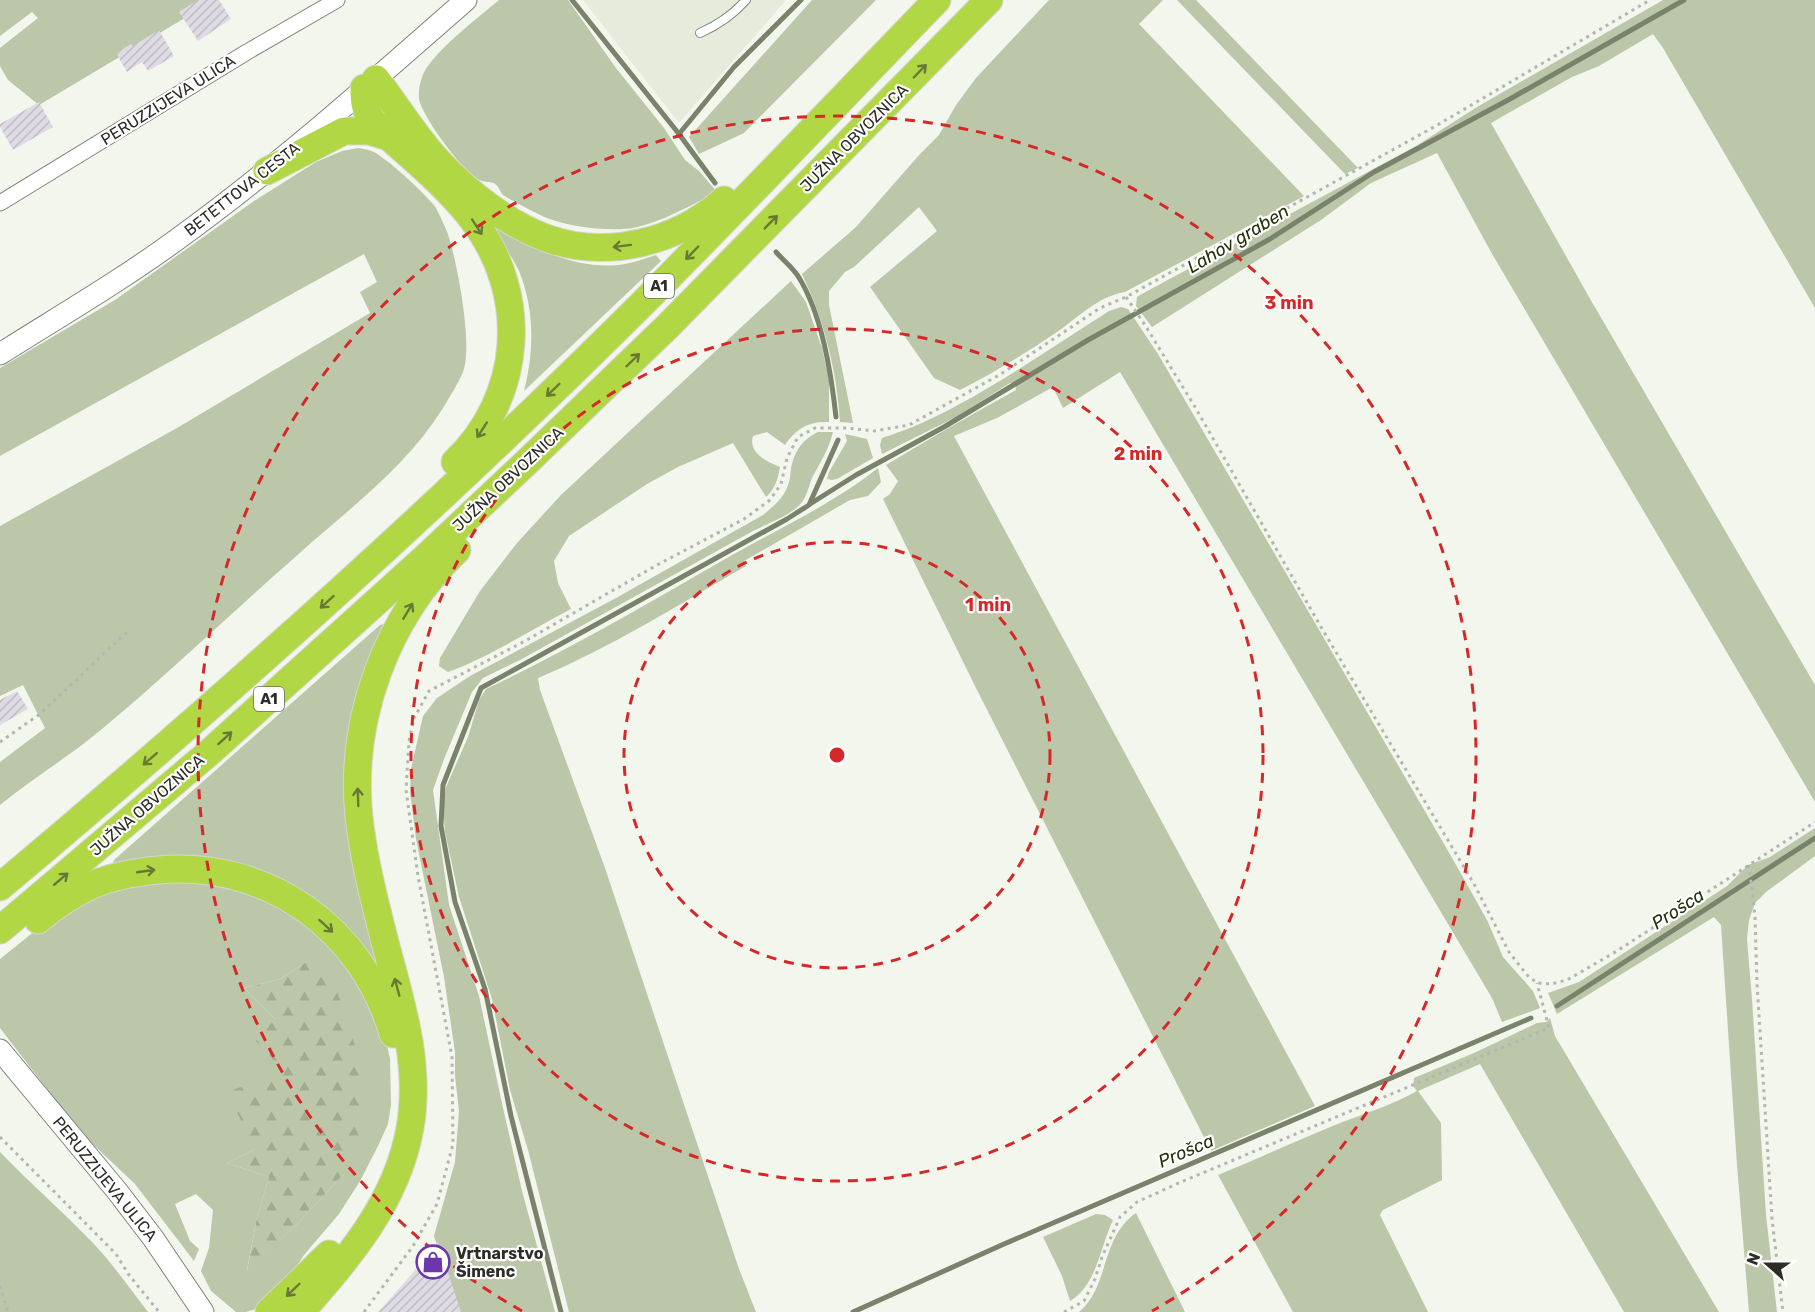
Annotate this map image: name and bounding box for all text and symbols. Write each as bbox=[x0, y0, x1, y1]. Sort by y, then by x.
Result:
street label: PERUZZIJEVA ULICA bbox=[97, 51, 239, 149]
one-way arrow bbox=[913, 63, 927, 78]
street label: JUŽNA OBVOZNICA bbox=[796, 80, 912, 196]
street label: BETETTOVA CESTA bbox=[181, 138, 304, 240]
water label: Lahov graben bbox=[1183, 200, 1293, 278]
one-way arrow bbox=[763, 215, 778, 230]
one-way arrow bbox=[471, 218, 483, 235]
one-way arrow bbox=[613, 241, 632, 252]
one-way arrow bbox=[684, 245, 699, 260]
road number: A1 bbox=[644, 274, 674, 298]
text: 3 min bbox=[1265, 292, 1313, 314]
one-way arrow bbox=[625, 353, 640, 367]
one-way arrow bbox=[546, 383, 561, 397]
one-way arrow bbox=[475, 421, 488, 438]
street label: JUŽNA OBVOZNICA bbox=[449, 422, 568, 535]
text: 2 min bbox=[1114, 443, 1162, 465]
text: 1 min bbox=[965, 594, 1011, 616]
one-way arrow bbox=[320, 595, 335, 609]
one-way arrow bbox=[403, 603, 415, 620]
road number: A1 bbox=[254, 687, 284, 711]
one-way arrow bbox=[217, 731, 232, 745]
centre of rings bbox=[827, 745, 847, 765]
street label: JUŽNA OBVOZNICA bbox=[86, 750, 208, 860]
one-way arrow bbox=[143, 752, 158, 766]
one-way arrow bbox=[353, 787, 364, 807]
one-way arrow bbox=[135, 866, 155, 877]
one-way arrow bbox=[53, 872, 68, 886]
water label: Prošca bbox=[1648, 884, 1709, 934]
one-way arrow bbox=[318, 919, 333, 933]
one-way arrow bbox=[391, 978, 403, 997]
street label: PERUZZIJEVA ULICA bbox=[49, 1113, 161, 1245]
water label: Prošca bbox=[1155, 1129, 1218, 1173]
north arrow bbox=[1737, 1234, 1797, 1294]
shop icon: Vrtnarstvo Šimenc bbox=[415, 1244, 451, 1280]
place label: Vrtnarstvo Šimenc bbox=[456, 1244, 544, 1281]
text: N bbox=[1743, 1250, 1764, 1268]
one-way arrow bbox=[285, 1283, 300, 1298]

